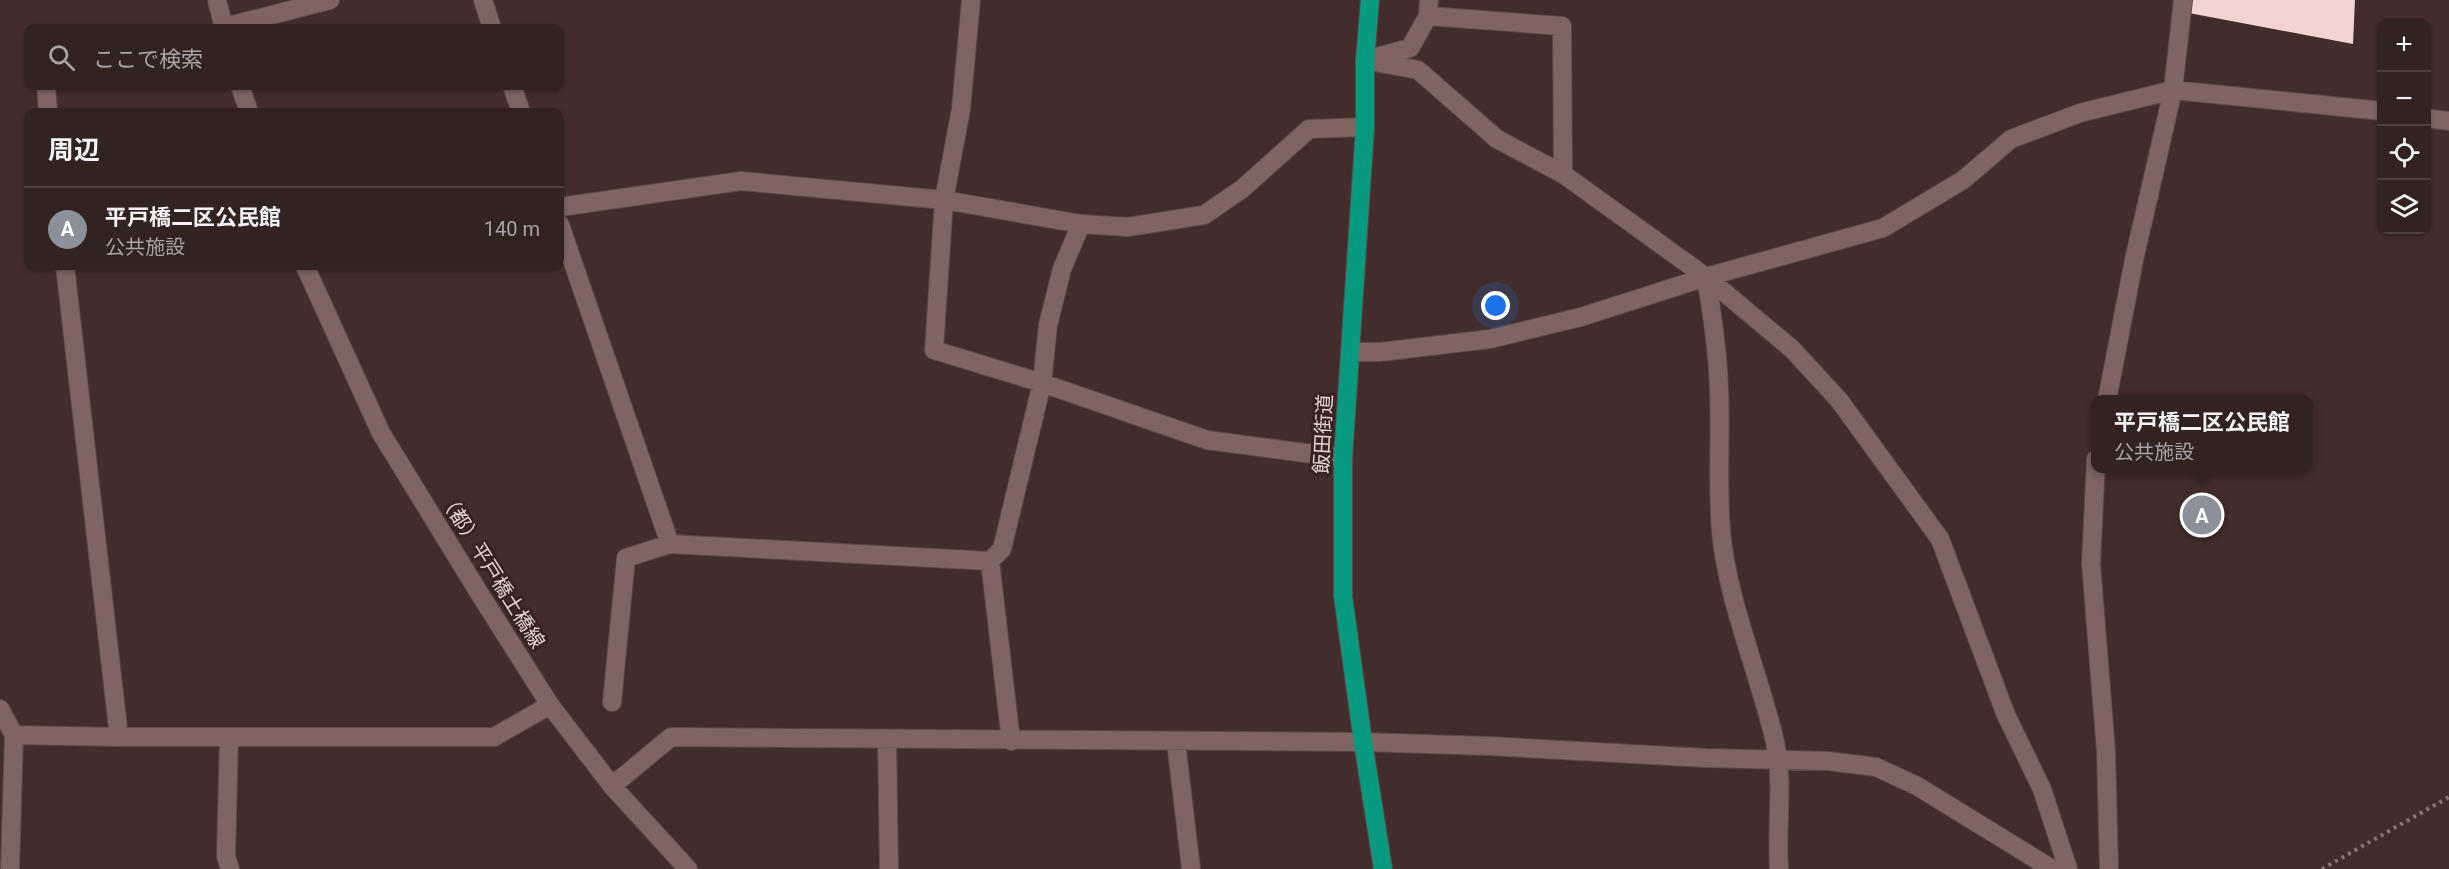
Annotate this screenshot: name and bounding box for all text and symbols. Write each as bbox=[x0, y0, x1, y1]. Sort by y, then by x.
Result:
map controls bbox=[2377, 18, 2431, 234]
button: + bbox=[2377, 18, 2431, 72]
search box bbox=[24, 24, 564, 90]
icon: search bbox=[45, 41, 78, 74]
text: ここで検索 bbox=[93, 47, 203, 72]
button: − bbox=[2377, 72, 2431, 126]
button: locate bbox=[2377, 126, 2431, 180]
text: 周辺 bbox=[48, 135, 100, 165]
button: layers bbox=[2377, 180, 2431, 234]
text: 平戸橋二区公民館 bbox=[105, 205, 281, 230]
text: A bbox=[61, 217, 74, 241]
text: 140 m bbox=[484, 217, 540, 241]
text: 公共施設 bbox=[105, 235, 185, 259]
your location bbox=[1481, 291, 1510, 320]
street label: 飯田街道 bbox=[1309, 393, 1337, 475]
popup bbox=[2091, 395, 2313, 473]
text: 平戸橋二区公民館 bbox=[2114, 410, 2290, 435]
text: 公共施設 bbox=[2114, 440, 2194, 464]
street label: （都）平戸橋土橋線 bbox=[434, 487, 550, 653]
pin: A bbox=[2182, 492, 2222, 538]

